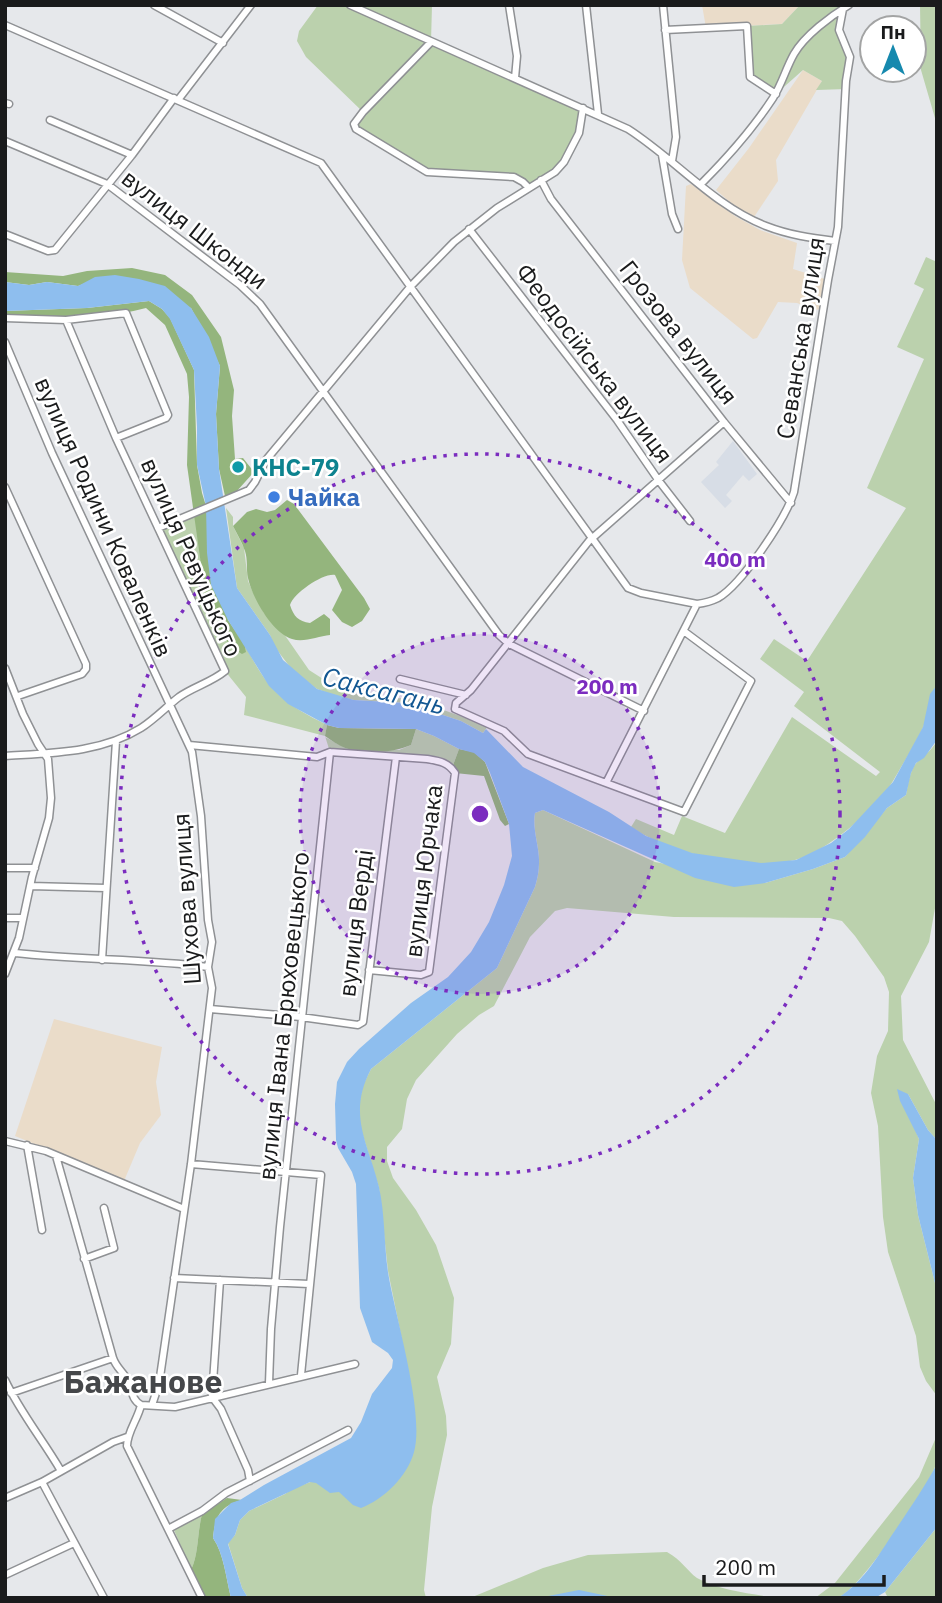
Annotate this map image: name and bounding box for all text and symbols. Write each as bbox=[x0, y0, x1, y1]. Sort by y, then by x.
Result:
north arrow bbox=[858, 14, 928, 84]
text: Пн bbox=[880, 20, 906, 44]
street label: вулиця Шконди bbox=[115, 162, 275, 296]
street label: Севанська вулиця bbox=[768, 235, 832, 441]
street label: Грозова вулиця bbox=[613, 253, 745, 411]
street label: Феодосійська вулиця bbox=[509, 257, 681, 469]
street label: вулиця Родини Коваленків bbox=[28, 372, 180, 662]
place label: КНС-79 bbox=[252, 451, 339, 483]
street label: вулиця Ревуцького bbox=[134, 453, 250, 661]
marker: КНС-79 bbox=[230, 459, 246, 475]
place label: Чайка bbox=[288, 481, 360, 513]
marker: Чайка bbox=[266, 489, 282, 505]
text: 400 m bbox=[704, 545, 766, 573]
water label: Саксагань bbox=[319, 658, 449, 722]
text: 200 m bbox=[576, 672, 638, 700]
street label: вулиця Юрчака bbox=[397, 783, 449, 959]
centre of rings bbox=[468, 802, 492, 826]
street label: Шухова вулиця bbox=[164, 812, 208, 986]
street label: вулиця Верді bbox=[330, 847, 380, 999]
street label: вулиця Івана Брюховецького bbox=[250, 850, 316, 1182]
district label: Бажанове bbox=[64, 1360, 222, 1402]
scale bar bbox=[704, 1544, 884, 1588]
text: 200 m bbox=[715, 1553, 776, 1581]

